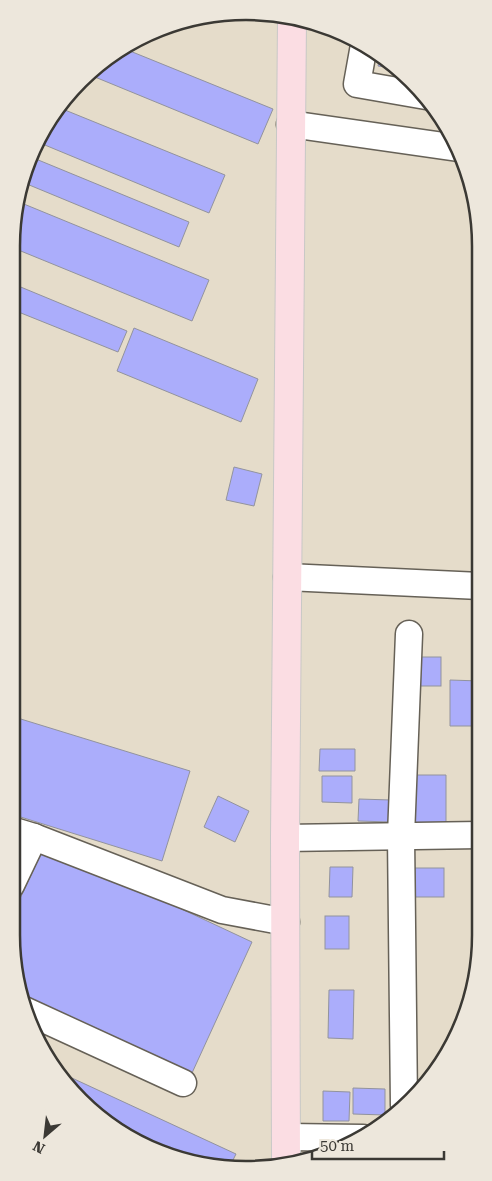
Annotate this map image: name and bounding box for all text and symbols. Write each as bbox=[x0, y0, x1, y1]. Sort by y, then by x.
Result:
north arrow bbox=[20, 1111, 70, 1161]
scale bar bbox=[312, 1128, 444, 1160]
text: 50 m bbox=[320, 1137, 355, 1155]
text: N bbox=[30, 1138, 47, 1157]

